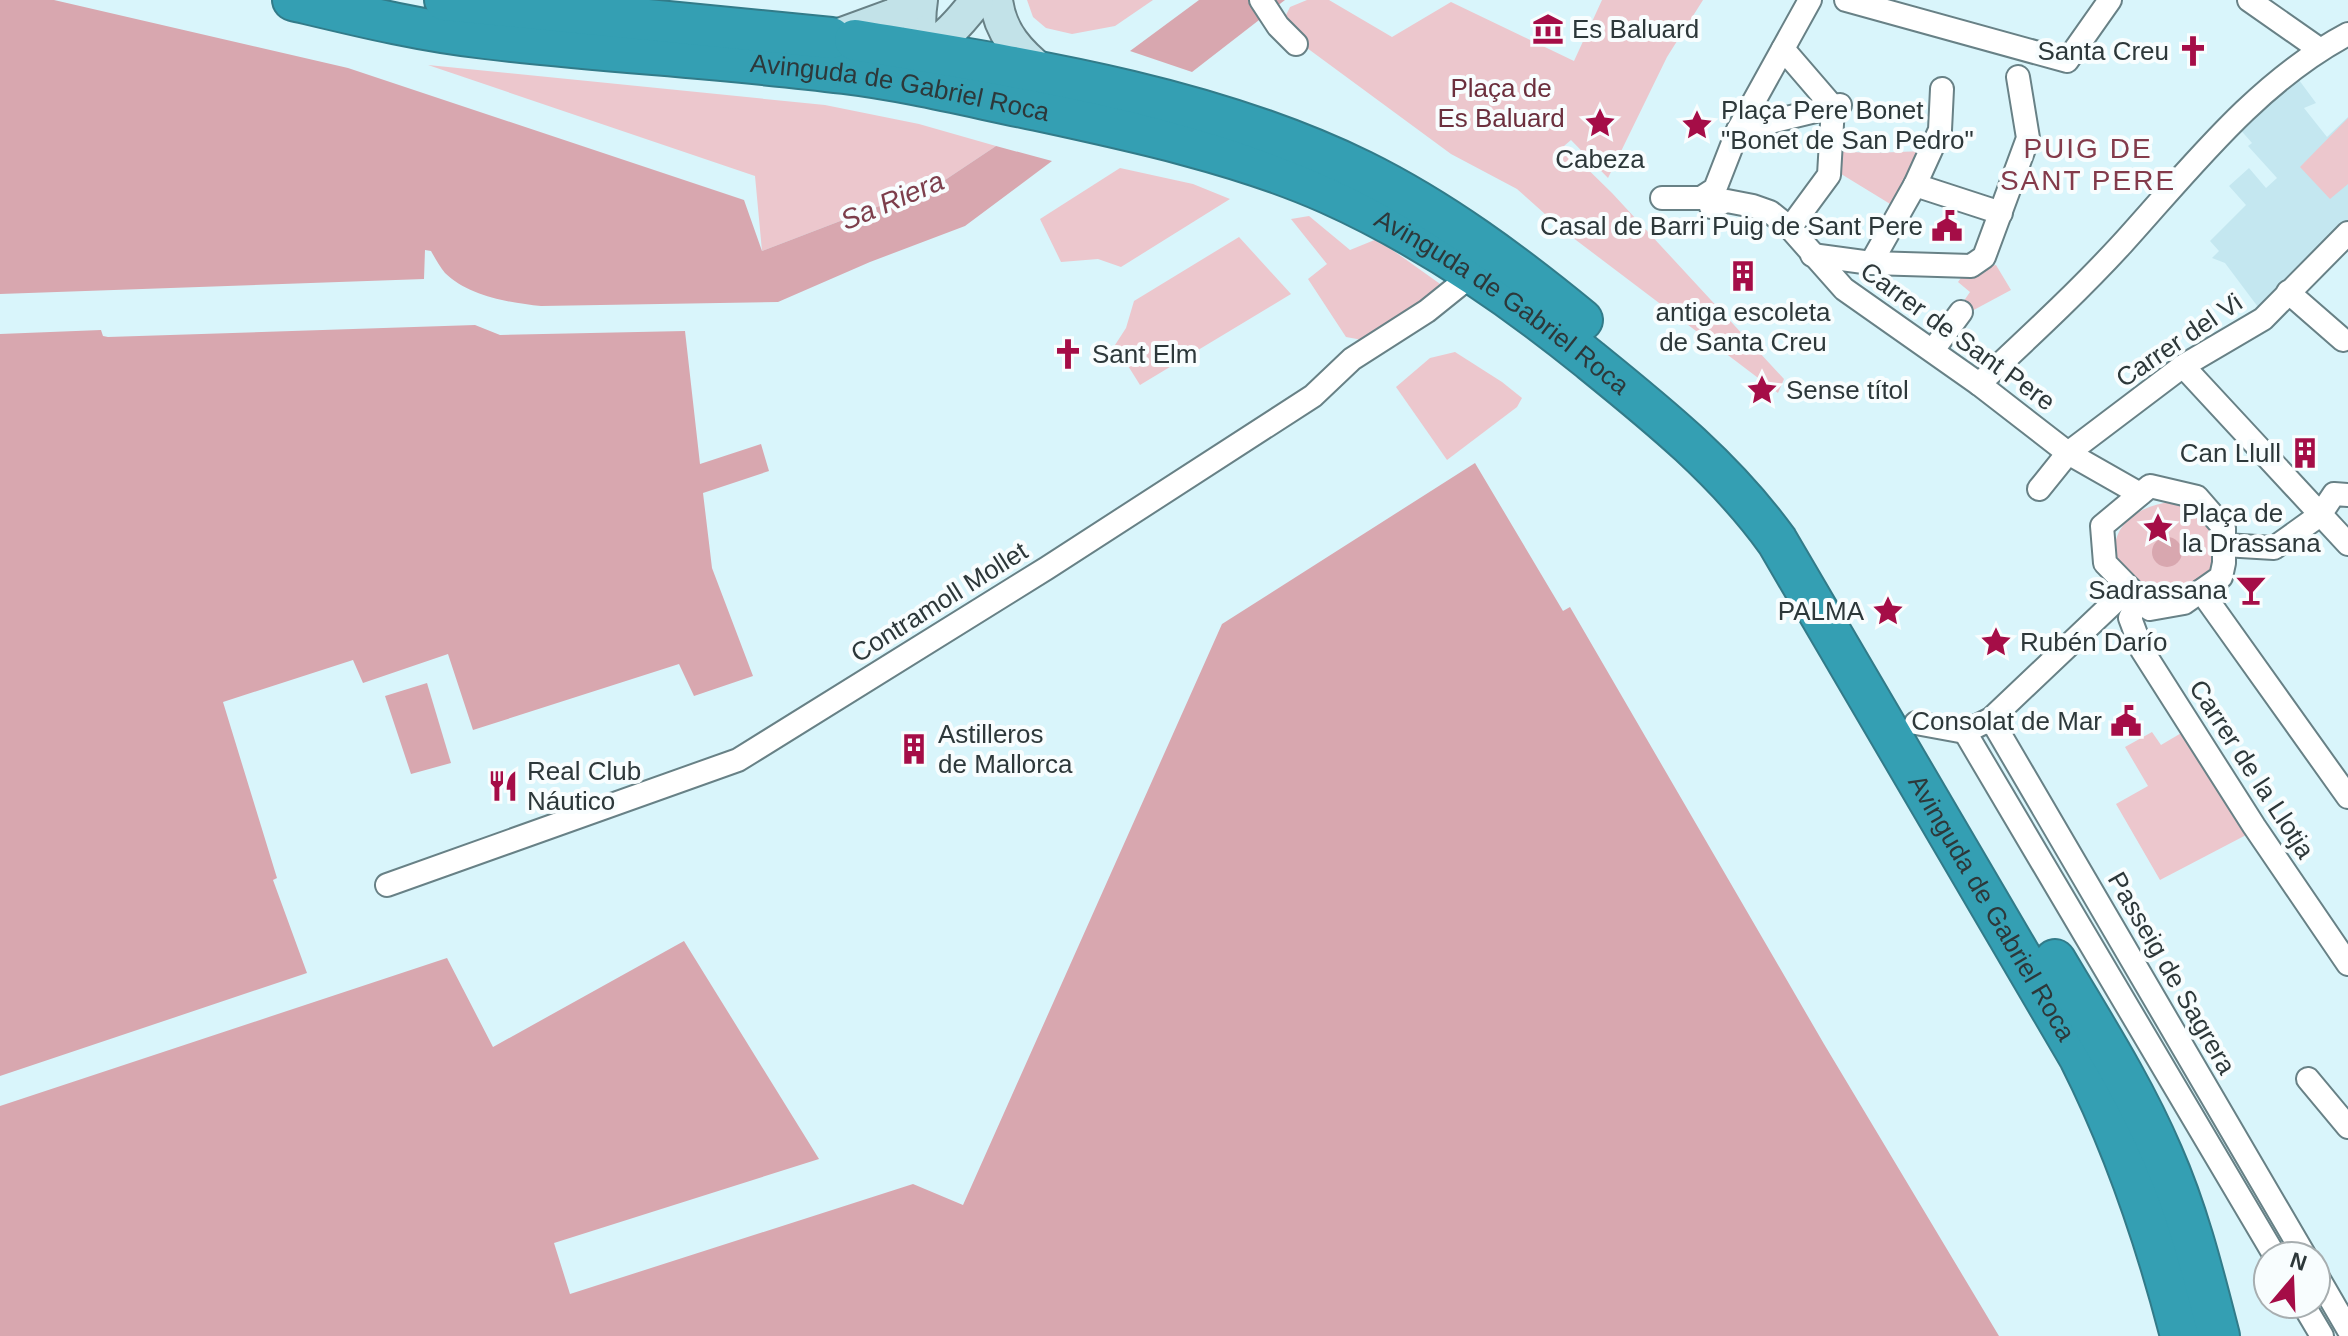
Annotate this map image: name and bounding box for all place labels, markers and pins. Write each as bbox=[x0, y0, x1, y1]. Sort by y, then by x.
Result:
museum icon: Es Baluard bbox=[1531, 12, 1565, 46]
place label: Es Baluard bbox=[1572, 14, 1699, 44]
church icon: Santa Creu bbox=[2176, 34, 2210, 68]
place label: Santa Creu bbox=[2037, 36, 2169, 66]
place label: Plaça Pere Bonet "Bonet de San Pedro" bbox=[1721, 95, 1974, 155]
place icon: Cabeza bbox=[1583, 106, 1617, 140]
place icon: Plaça Pere Bonet "Bonet de San Pedro" bbox=[1680, 108, 1714, 142]
place label: Cabeza bbox=[1555, 144, 1645, 174]
public building icon: Casal de Barri Puig de Sant Pere bbox=[1930, 209, 1964, 243]
place label: Casal de Barri Puig de Sant Pere bbox=[1540, 211, 1923, 241]
building icon: antiga escoleta de Santa Creu bbox=[1726, 259, 1760, 293]
place label: antiga escoleta de Santa Creu bbox=[1656, 297, 1831, 357]
church icon: Sant Elm bbox=[1051, 337, 1085, 371]
place label: Sant Elm bbox=[1092, 339, 1198, 369]
place icon: Sense títol bbox=[1745, 373, 1779, 407]
place label: Sense títol bbox=[1786, 375, 1909, 405]
building icon: Can Llull bbox=[2288, 436, 2322, 470]
place label: Can Llull bbox=[2180, 438, 2281, 468]
place label: Plaça de la Drassana bbox=[2182, 498, 2321, 558]
place icon: Plaça de la Drassana bbox=[2141, 511, 2175, 545]
bar icon: Sadrassana bbox=[2234, 573, 2268, 607]
place label: Sadrassana bbox=[2088, 575, 2228, 605]
place icon: PALMA bbox=[1871, 594, 1905, 628]
place label: PALMA bbox=[1778, 596, 1865, 626]
place icon: Rubén Darío bbox=[1979, 625, 2013, 659]
place label: Rubén Darío bbox=[2020, 627, 2167, 657]
public building icon: Consolat de Mar bbox=[2109, 704, 2143, 738]
place label: Consolat de Mar bbox=[1911, 706, 2102, 736]
place label: Astilleros de Mallorca bbox=[938, 719, 1073, 779]
building icon: Astilleros de Mallorca bbox=[897, 732, 931, 766]
place label: Real Club Náutico bbox=[527, 756, 641, 816]
restaurant icon: Real Club Náutico bbox=[486, 769, 520, 803]

